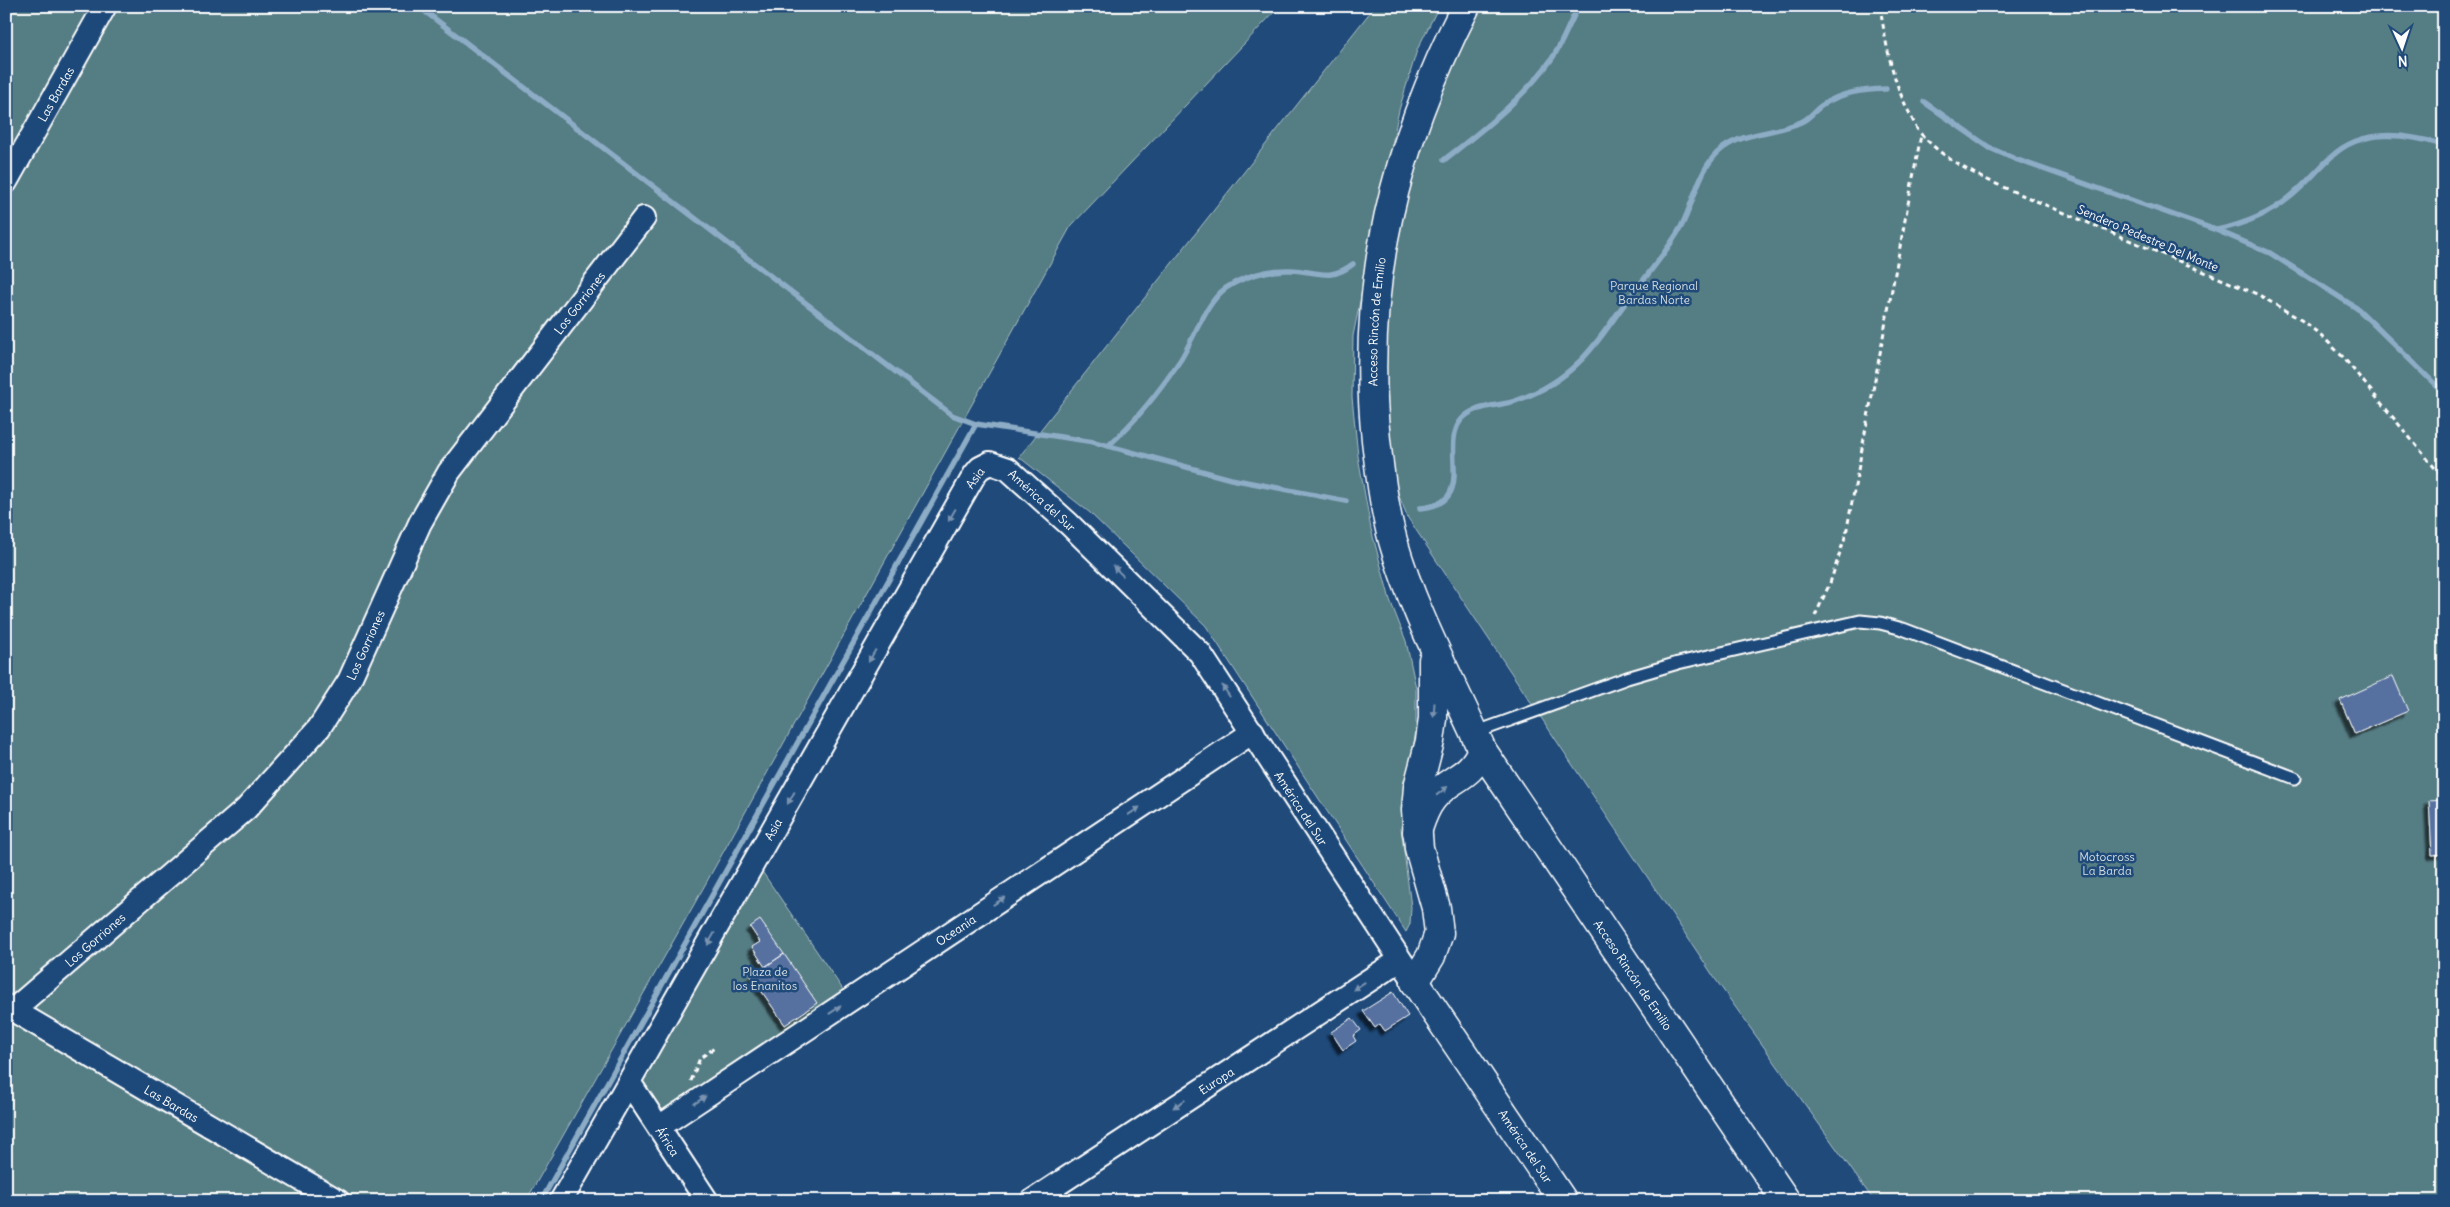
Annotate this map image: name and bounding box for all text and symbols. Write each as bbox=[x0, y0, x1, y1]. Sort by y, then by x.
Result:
north arrow bbox=[2378, 22, 2428, 72]
text: N bbox=[2397, 52, 2408, 70]
street label: Las Bardas bbox=[34, 64, 77, 124]
street label: Sendero Pedestre Del Monte bbox=[2075, 201, 2221, 275]
street label: Acceso Rincón de Emilio bbox=[1365, 256, 1388, 387]
street label: Los Gorriones bbox=[550, 268, 608, 337]
park label: Parque Regional Bardas Norte bbox=[1610, 278, 1698, 307]
street label: Asia bbox=[962, 464, 988, 492]
street label: América del Sur bbox=[1006, 466, 1079, 534]
one-way arrow bbox=[948, 508, 956, 522]
one-way arrow bbox=[1112, 565, 1124, 577]
street label: Los Gorriones bbox=[343, 608, 387, 682]
one-way arrow bbox=[867, 650, 876, 663]
one-way arrow bbox=[1222, 684, 1231, 698]
one-way arrow bbox=[1430, 702, 1438, 718]
street label: América del Sur bbox=[1272, 768, 1331, 848]
one-way arrow bbox=[1435, 786, 1448, 796]
one-way arrow bbox=[787, 791, 796, 804]
one-way arrow bbox=[1128, 806, 1141, 816]
street label: Asia bbox=[761, 815, 785, 843]
park label: Motocross La Barda bbox=[2079, 849, 2135, 878]
one-way arrow bbox=[993, 896, 1006, 906]
street label: Los Gorriones bbox=[61, 909, 128, 970]
street label: Oceanía bbox=[933, 911, 978, 949]
street label: Acceso Rincón de Emilio bbox=[1591, 917, 1676, 1033]
one-way arrow bbox=[707, 931, 715, 946]
park label: Plaza de los Enanitos bbox=[733, 964, 797, 993]
one-way arrow bbox=[1352, 982, 1366, 991]
one-way arrow bbox=[828, 1005, 842, 1015]
street label: Europa bbox=[1196, 1063, 1237, 1097]
street label: Las Bardas bbox=[142, 1081, 201, 1125]
one-way arrow bbox=[693, 1095, 706, 1105]
one-way arrow bbox=[1172, 1099, 1186, 1109]
street label: América del Sur bbox=[1496, 1106, 1556, 1186]
street label: África bbox=[653, 1124, 683, 1159]

